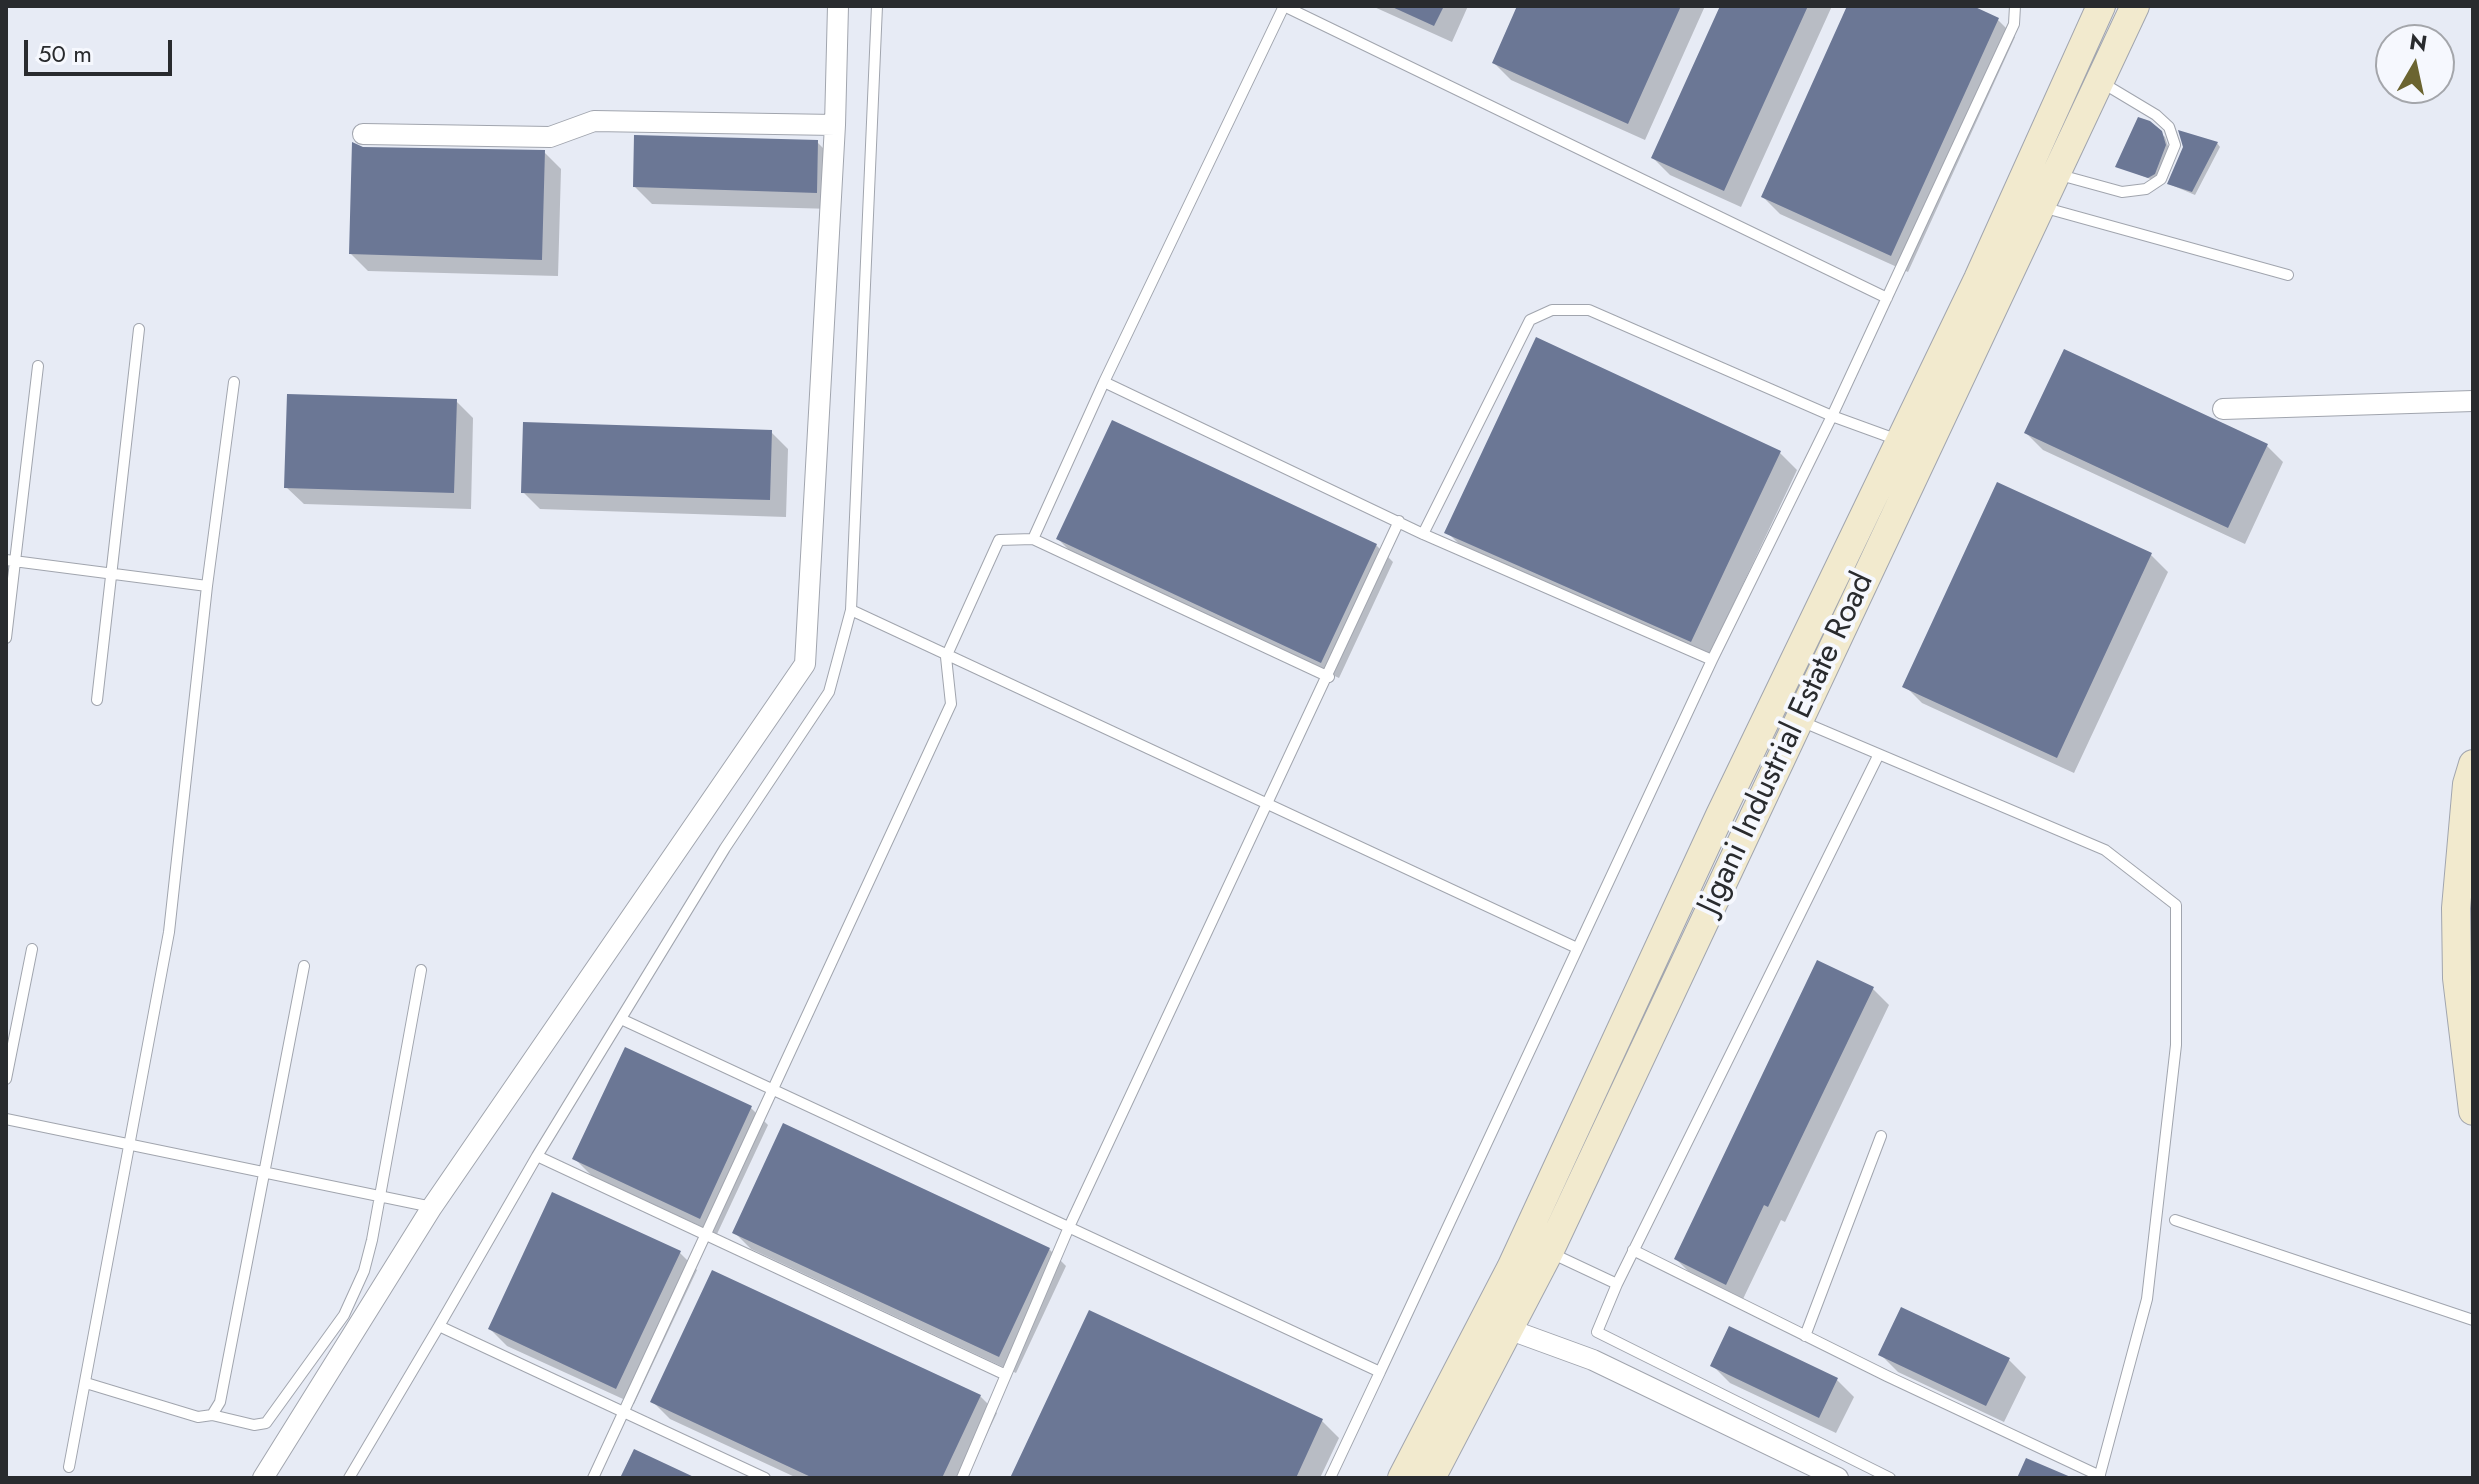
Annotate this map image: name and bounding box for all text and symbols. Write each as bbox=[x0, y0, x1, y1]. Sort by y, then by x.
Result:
scale bar bbox=[28, 24, 176, 74]
north arrow bbox=[2375, 24, 2455, 104]
text: N bbox=[2407, 25, 2430, 59]
text: 50 m bbox=[38, 36, 92, 71]
street label: Jigani Industrial Estate Road bbox=[1691, 567, 1883, 921]

